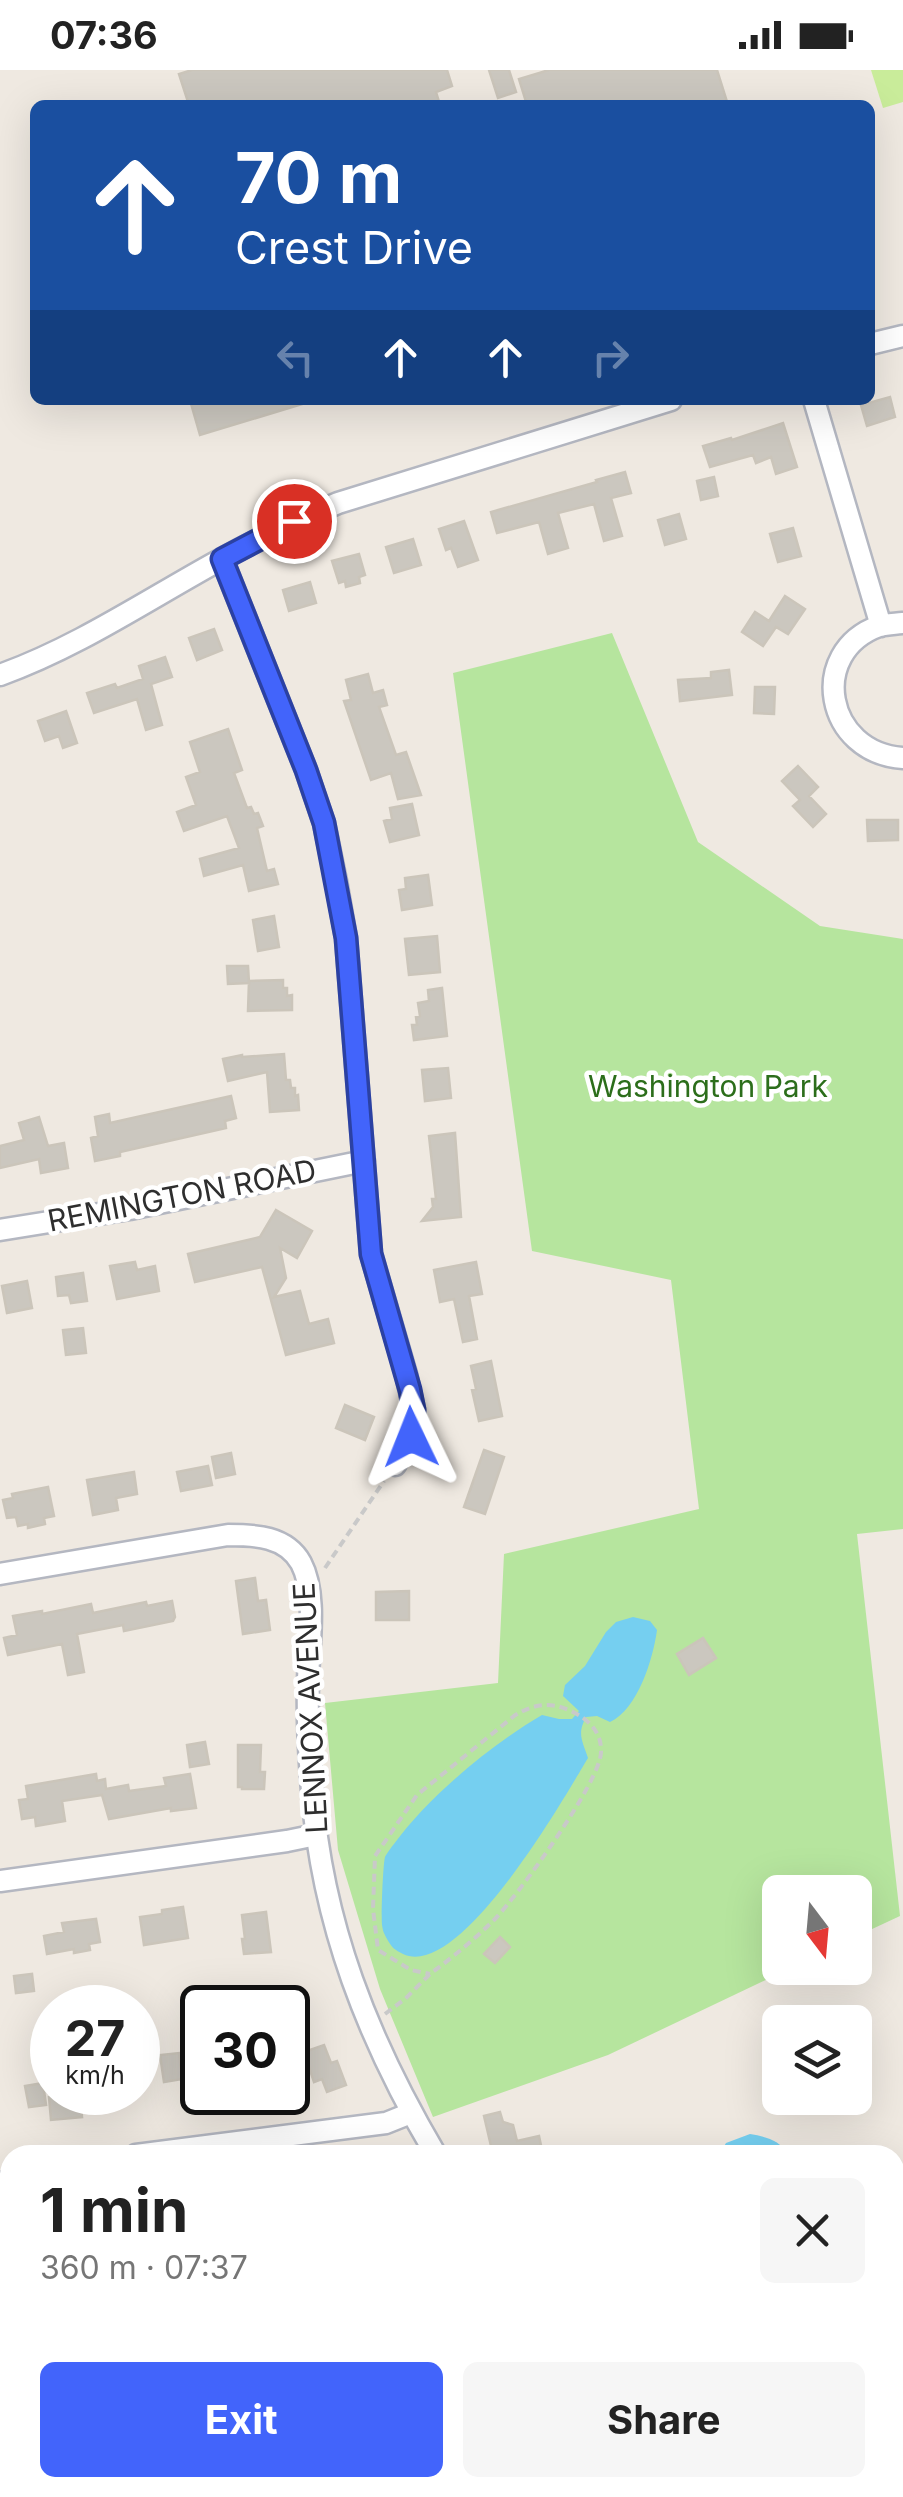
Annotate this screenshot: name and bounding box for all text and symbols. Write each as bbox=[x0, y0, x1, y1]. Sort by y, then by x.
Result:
text: 07:36 bbox=[50, 12, 158, 58]
text: 70 m bbox=[235, 135, 402, 220]
icon: ahead bbox=[70, 140, 200, 270]
text: Crest Drive bbox=[235, 220, 473, 275]
icon: left bbox=[268, 330, 323, 385]
icon: ahead bbox=[373, 330, 428, 385]
icon: ahead bbox=[478, 330, 533, 385]
icon: right bbox=[583, 330, 638, 385]
pin bbox=[252, 479, 337, 564]
icon: arrive bbox=[267, 494, 322, 549]
park label: Washington Park bbox=[588, 1068, 828, 1104]
street label: REMINGTON ROAD bbox=[45, 1151, 319, 1239]
position arrow bbox=[359, 1385, 463, 1489]
street label: LENNOX AVENUE bbox=[285, 1582, 335, 1835]
north arrow bbox=[762, 1875, 872, 1985]
map controls bbox=[762, 1875, 872, 2115]
speed limit sign: 30 bbox=[180, 1985, 310, 2115]
button: layers bbox=[762, 2005, 872, 2115]
text: 27 bbox=[65, 2008, 125, 2068]
text: km/h bbox=[65, 2060, 125, 2090]
text: 1 min bbox=[40, 2174, 188, 2246]
button: close bbox=[760, 2178, 865, 2283]
text: 360 m · 07:37 bbox=[40, 2248, 248, 2287]
button: Exit bbox=[40, 2362, 443, 2477]
button: Share bbox=[463, 2362, 865, 2477]

